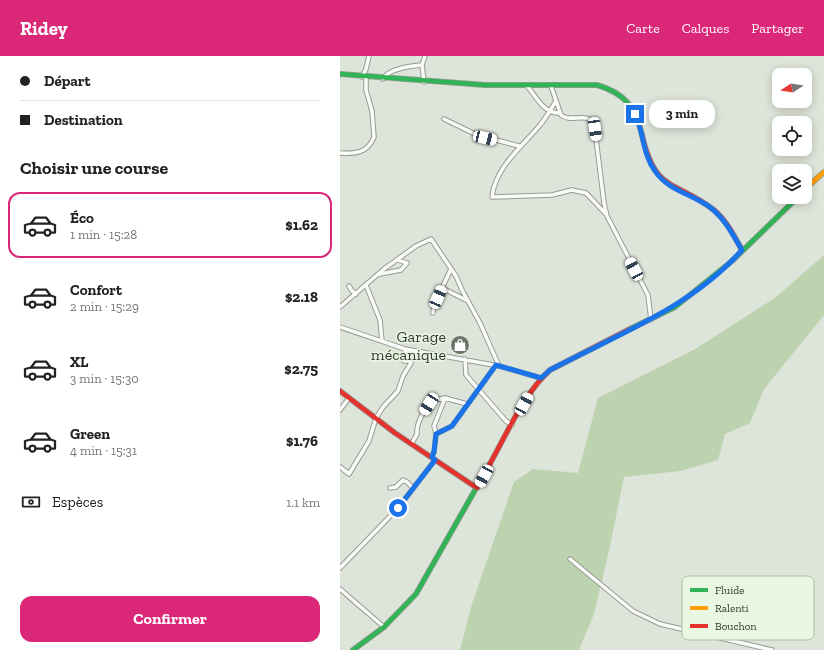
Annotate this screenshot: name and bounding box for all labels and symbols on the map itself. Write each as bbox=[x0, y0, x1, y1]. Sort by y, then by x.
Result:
north arrow bbox=[772, 68, 812, 108]
callout: 3 min bbox=[649, 100, 715, 128]
route end bbox=[626, 105, 644, 123]
car bbox=[587, 116, 603, 142]
car bbox=[472, 129, 498, 147]
car bbox=[623, 256, 645, 282]
car bbox=[428, 284, 448, 310]
place label: Garage mécanique bbox=[371, 327, 446, 364]
shop icon: Garage mécanique bbox=[449, 334, 471, 356]
car bbox=[417, 391, 441, 417]
car bbox=[513, 391, 535, 417]
car bbox=[473, 463, 495, 489]
route start bbox=[389, 499, 407, 517]
legend bbox=[682, 576, 814, 640]
text: Fluide bbox=[715, 584, 745, 597]
text: Ralenti bbox=[715, 602, 749, 615]
text: Bouchon bbox=[715, 620, 757, 633]

